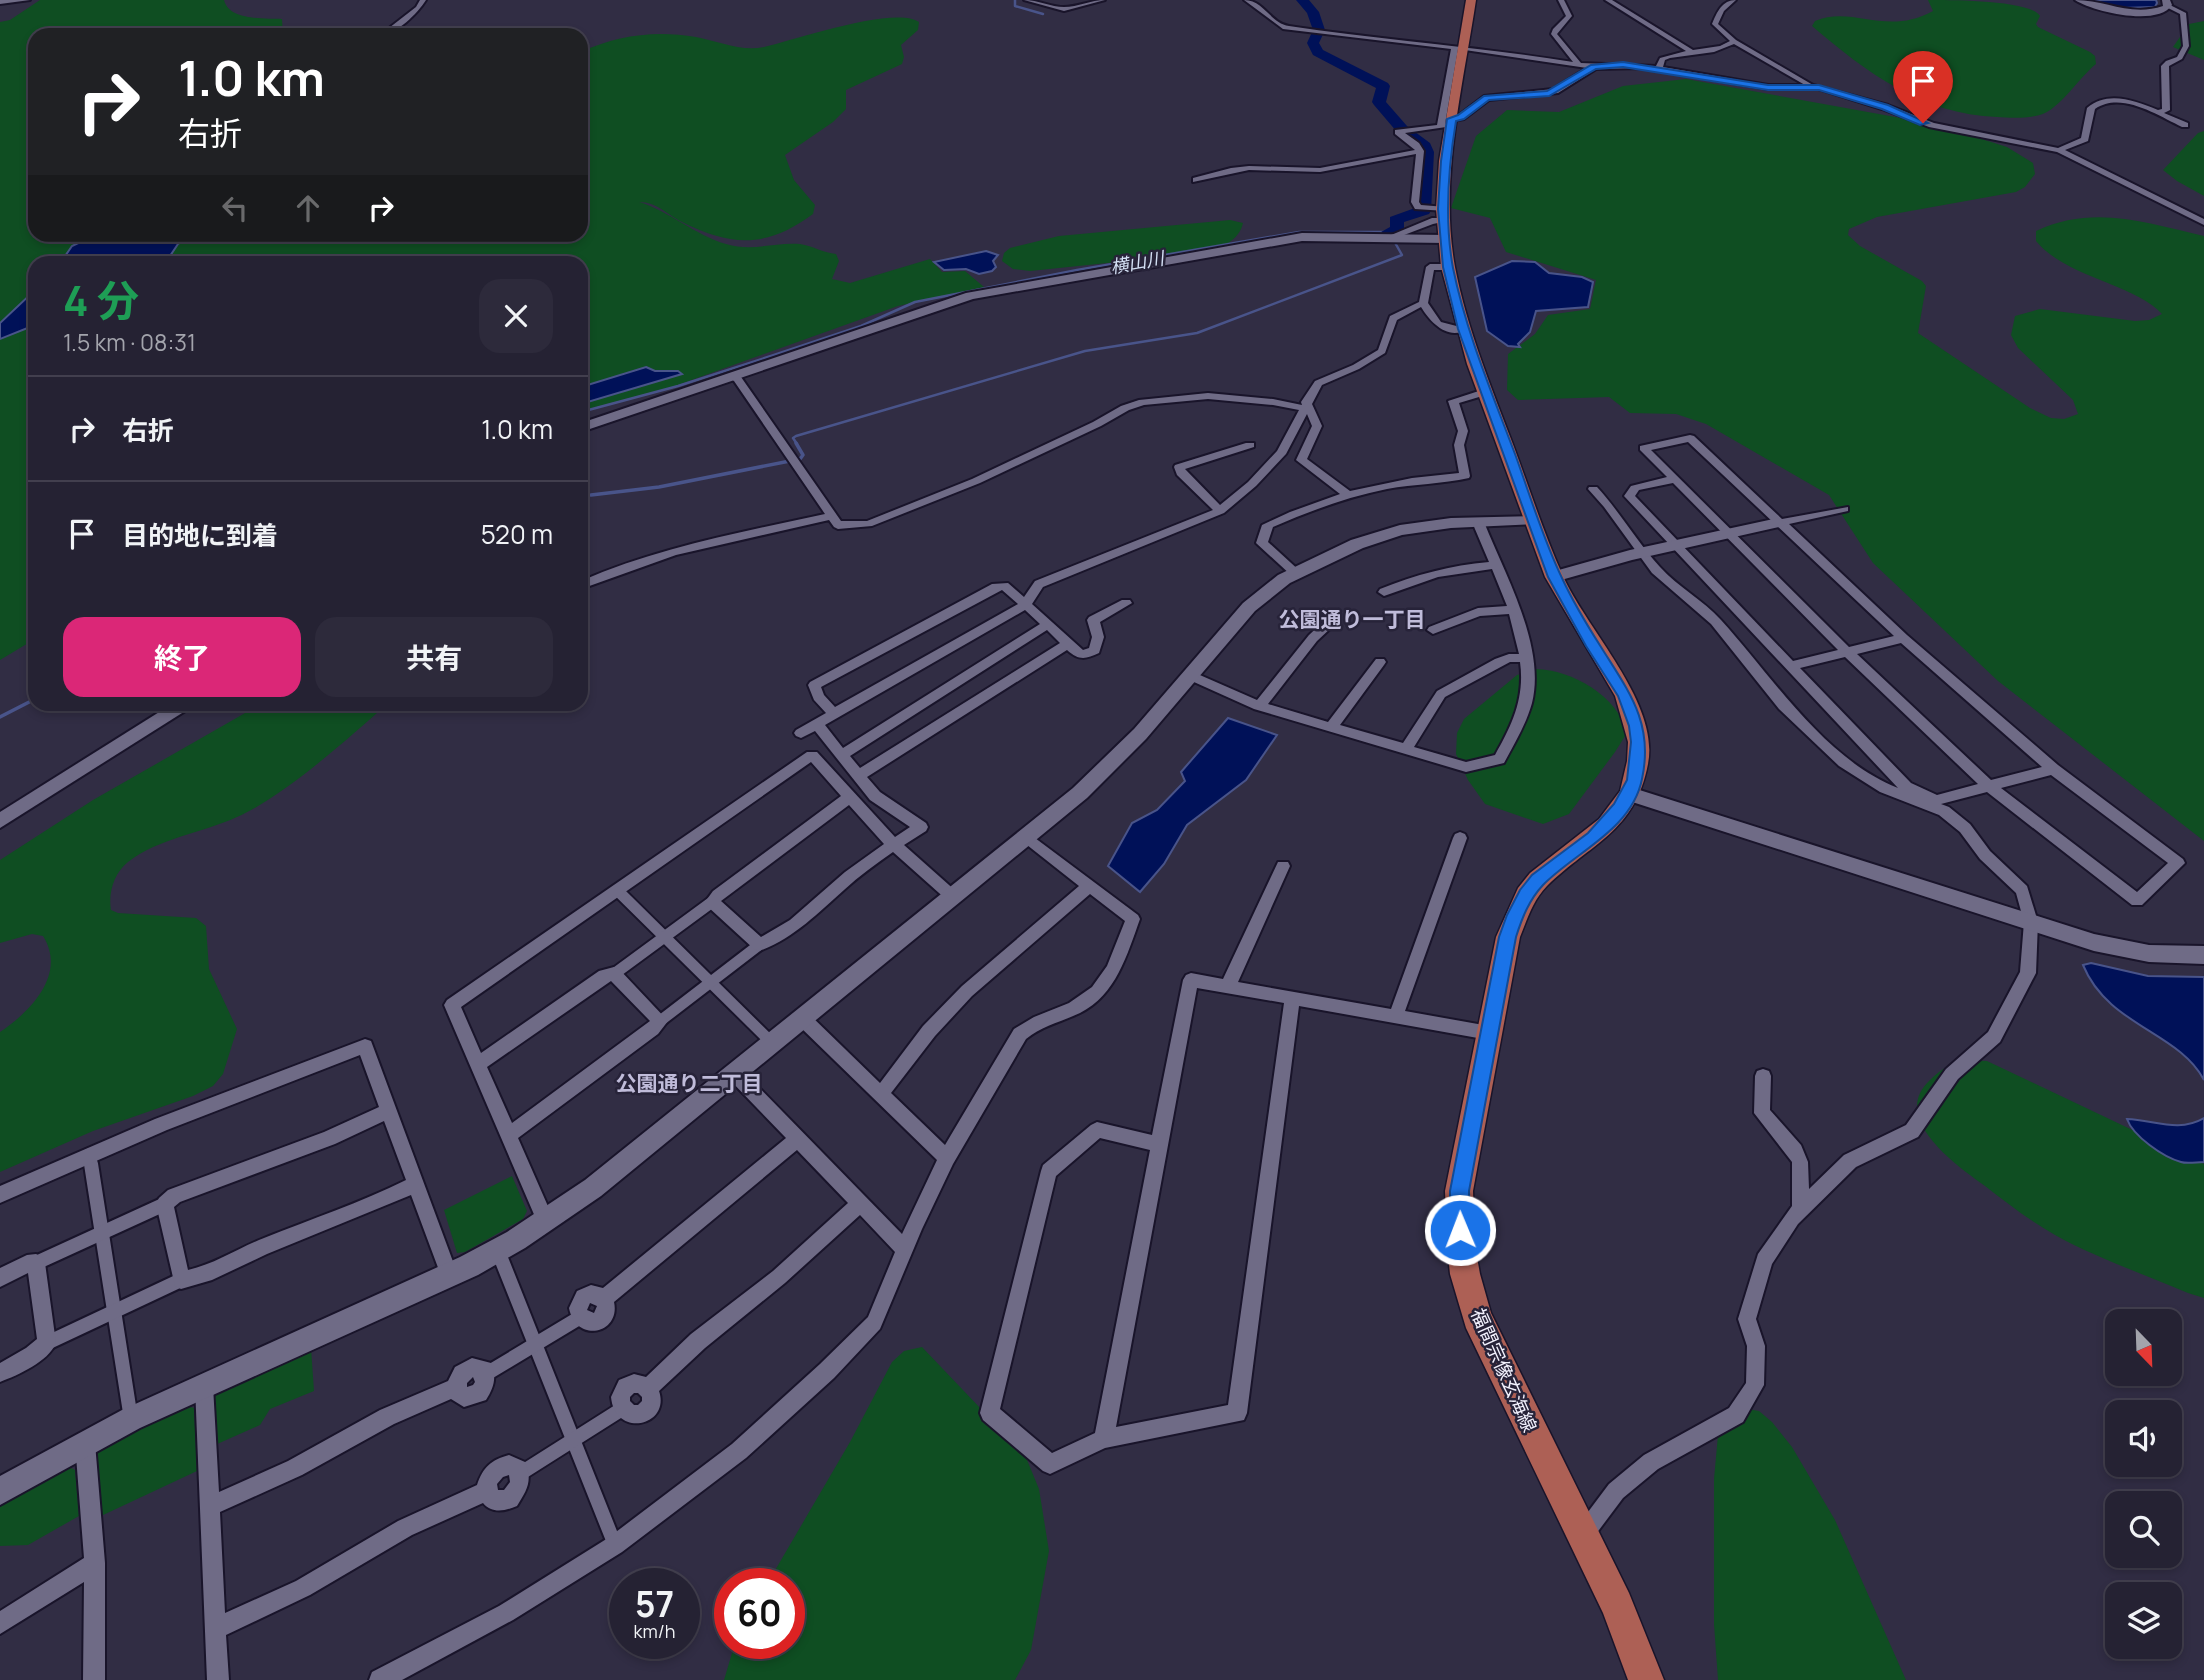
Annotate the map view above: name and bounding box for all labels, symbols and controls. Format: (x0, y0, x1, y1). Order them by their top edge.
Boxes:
text: 1.0 km (178, 44, 325, 111)
pin (1893, 51, 1953, 123)
icon: right (63, 56, 154, 147)
icon: arrive (1904, 62, 1942, 100)
text: 右折 (178, 111, 242, 155)
icon: left (216, 189, 254, 227)
icon: ahead (289, 189, 327, 227)
icon: right (362, 189, 400, 227)
water label: 横山川 (1108, 245, 1168, 279)
text: 4 分 (63, 271, 139, 329)
button: close (479, 279, 553, 353)
text: 1.5 km · 08:31 (63, 326, 196, 358)
icon: right (63, 410, 101, 448)
text: 1.0 km (481, 411, 553, 447)
text: 右折 (122, 412, 174, 448)
icon: arrive (63, 515, 101, 553)
text: 520 m (481, 516, 553, 552)
text: 目的地に到着 (122, 517, 278, 553)
district label: 公園通り一丁目 (1279, 605, 1426, 633)
button: 終了 (63, 617, 301, 697)
button: 共有 (315, 617, 553, 697)
district label: 公園通り二丁目 (616, 1069, 763, 1097)
position arrow (1423, 1193, 1497, 1267)
street label: 福間宗像玄海線 (1465, 1304, 1543, 1436)
north arrow (2105, 1309, 2182, 1386)
map controls (2105, 1309, 2182, 1659)
button: sound (2105, 1400, 2182, 1477)
button: search (2105, 1491, 2182, 1568)
speed limit sign: 60 (714, 1568, 805, 1659)
text: 57 (635, 1580, 674, 1628)
button: layers (2105, 1582, 2182, 1659)
text: km/h (634, 1619, 675, 1643)

